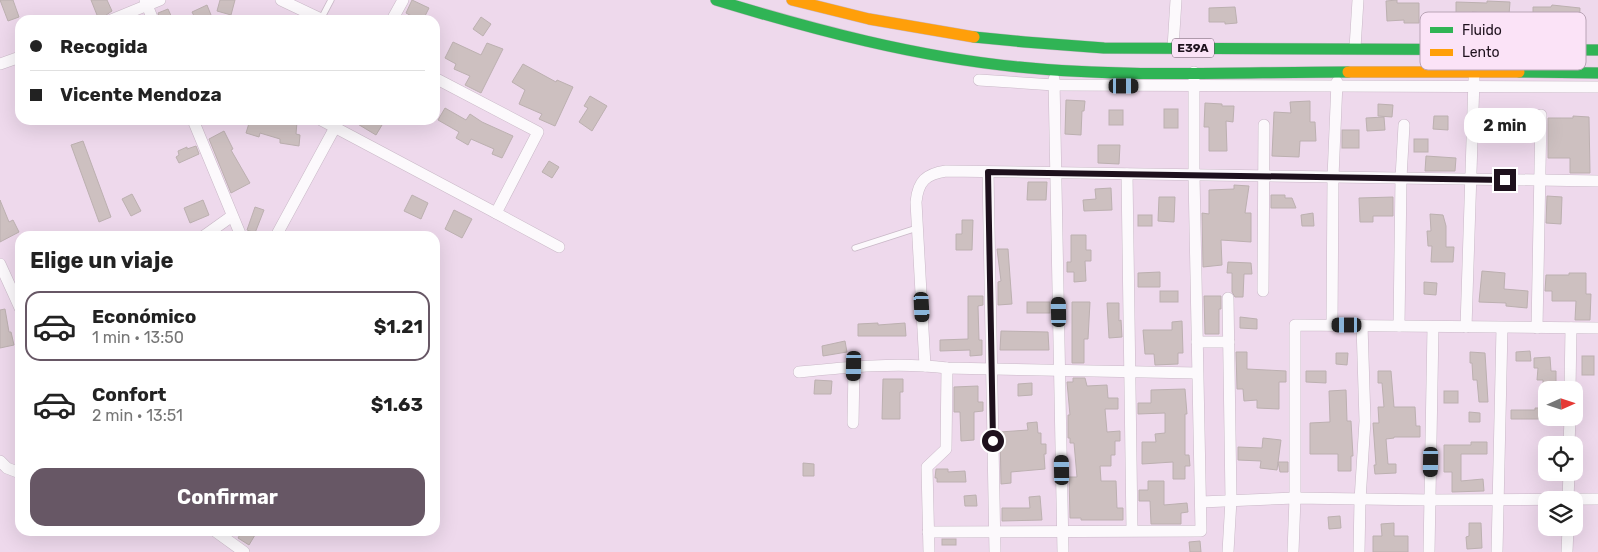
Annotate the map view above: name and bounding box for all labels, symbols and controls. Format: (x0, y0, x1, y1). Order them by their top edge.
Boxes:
legend (1420, 12, 1586, 70)
text: Fluido (1462, 22, 1502, 39)
text: Recogida (60, 35, 148, 58)
road number: E39A (1172, 38, 1214, 58)
text: Lento (1462, 44, 1499, 61)
car (1109, 79, 1139, 94)
text: Vicente Mendoza (60, 83, 222, 106)
callout: 2 min (1464, 108, 1546, 142)
text: 2 min (1483, 116, 1527, 135)
route end (1494, 169, 1516, 191)
text: Elige un viaje (30, 247, 174, 274)
car (913, 292, 930, 322)
car (1051, 297, 1066, 327)
icon: car (32, 304, 77, 349)
text: Económico (92, 305, 196, 328)
text: $1.21 (374, 315, 423, 338)
car (1332, 318, 1362, 333)
text: 1 min · 13:50 (92, 328, 184, 347)
car (846, 351, 861, 381)
north arrow (1538, 381, 1582, 426)
map controls (1538, 381, 1583, 536)
icon: car (32, 382, 77, 427)
text: Confort (92, 383, 166, 406)
text: $1.63 (371, 393, 423, 416)
text: 2 min · 13:51 (92, 406, 183, 425)
route start (982, 430, 1004, 452)
button: locate (1538, 436, 1583, 481)
car (1423, 447, 1438, 477)
car (1054, 455, 1069, 485)
button: Confirmar (30, 468, 425, 526)
button: layers (1538, 491, 1583, 536)

